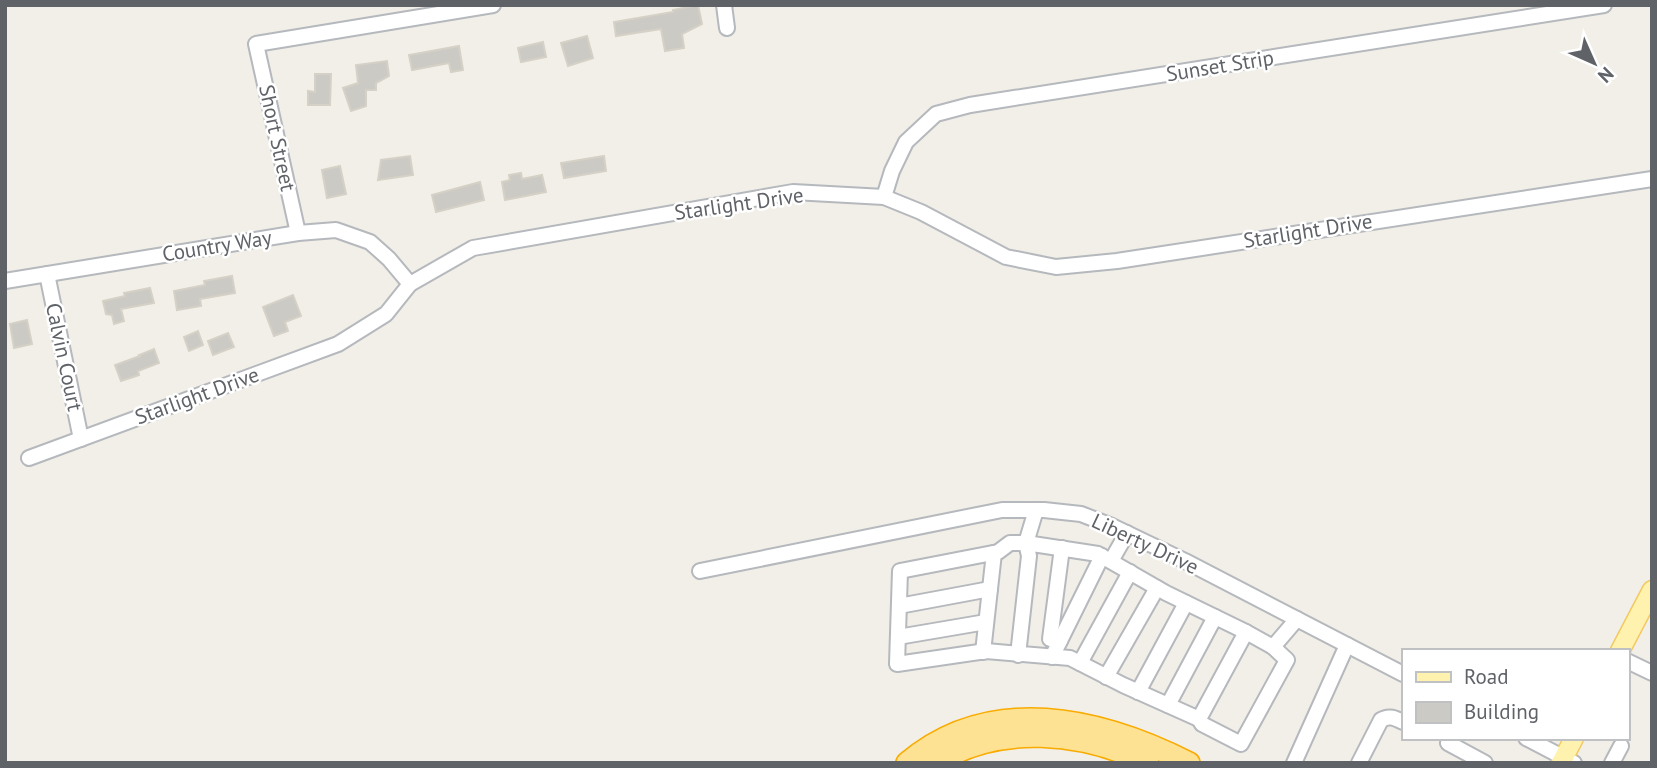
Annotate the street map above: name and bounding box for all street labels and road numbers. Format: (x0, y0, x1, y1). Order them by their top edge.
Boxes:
street label: Sunset Strip (1164, 44, 1276, 87)
street label: Short Street (253, 82, 302, 194)
street label: Starlight Drive (673, 181, 805, 226)
street label: Starlight Drive (1242, 207, 1374, 254)
street label: Country Way (160, 223, 274, 267)
street label: Calvin Court (40, 300, 89, 413)
street label: Starlight Drive (131, 361, 263, 430)
street label: Liberty Drive (1087, 507, 1203, 580)

